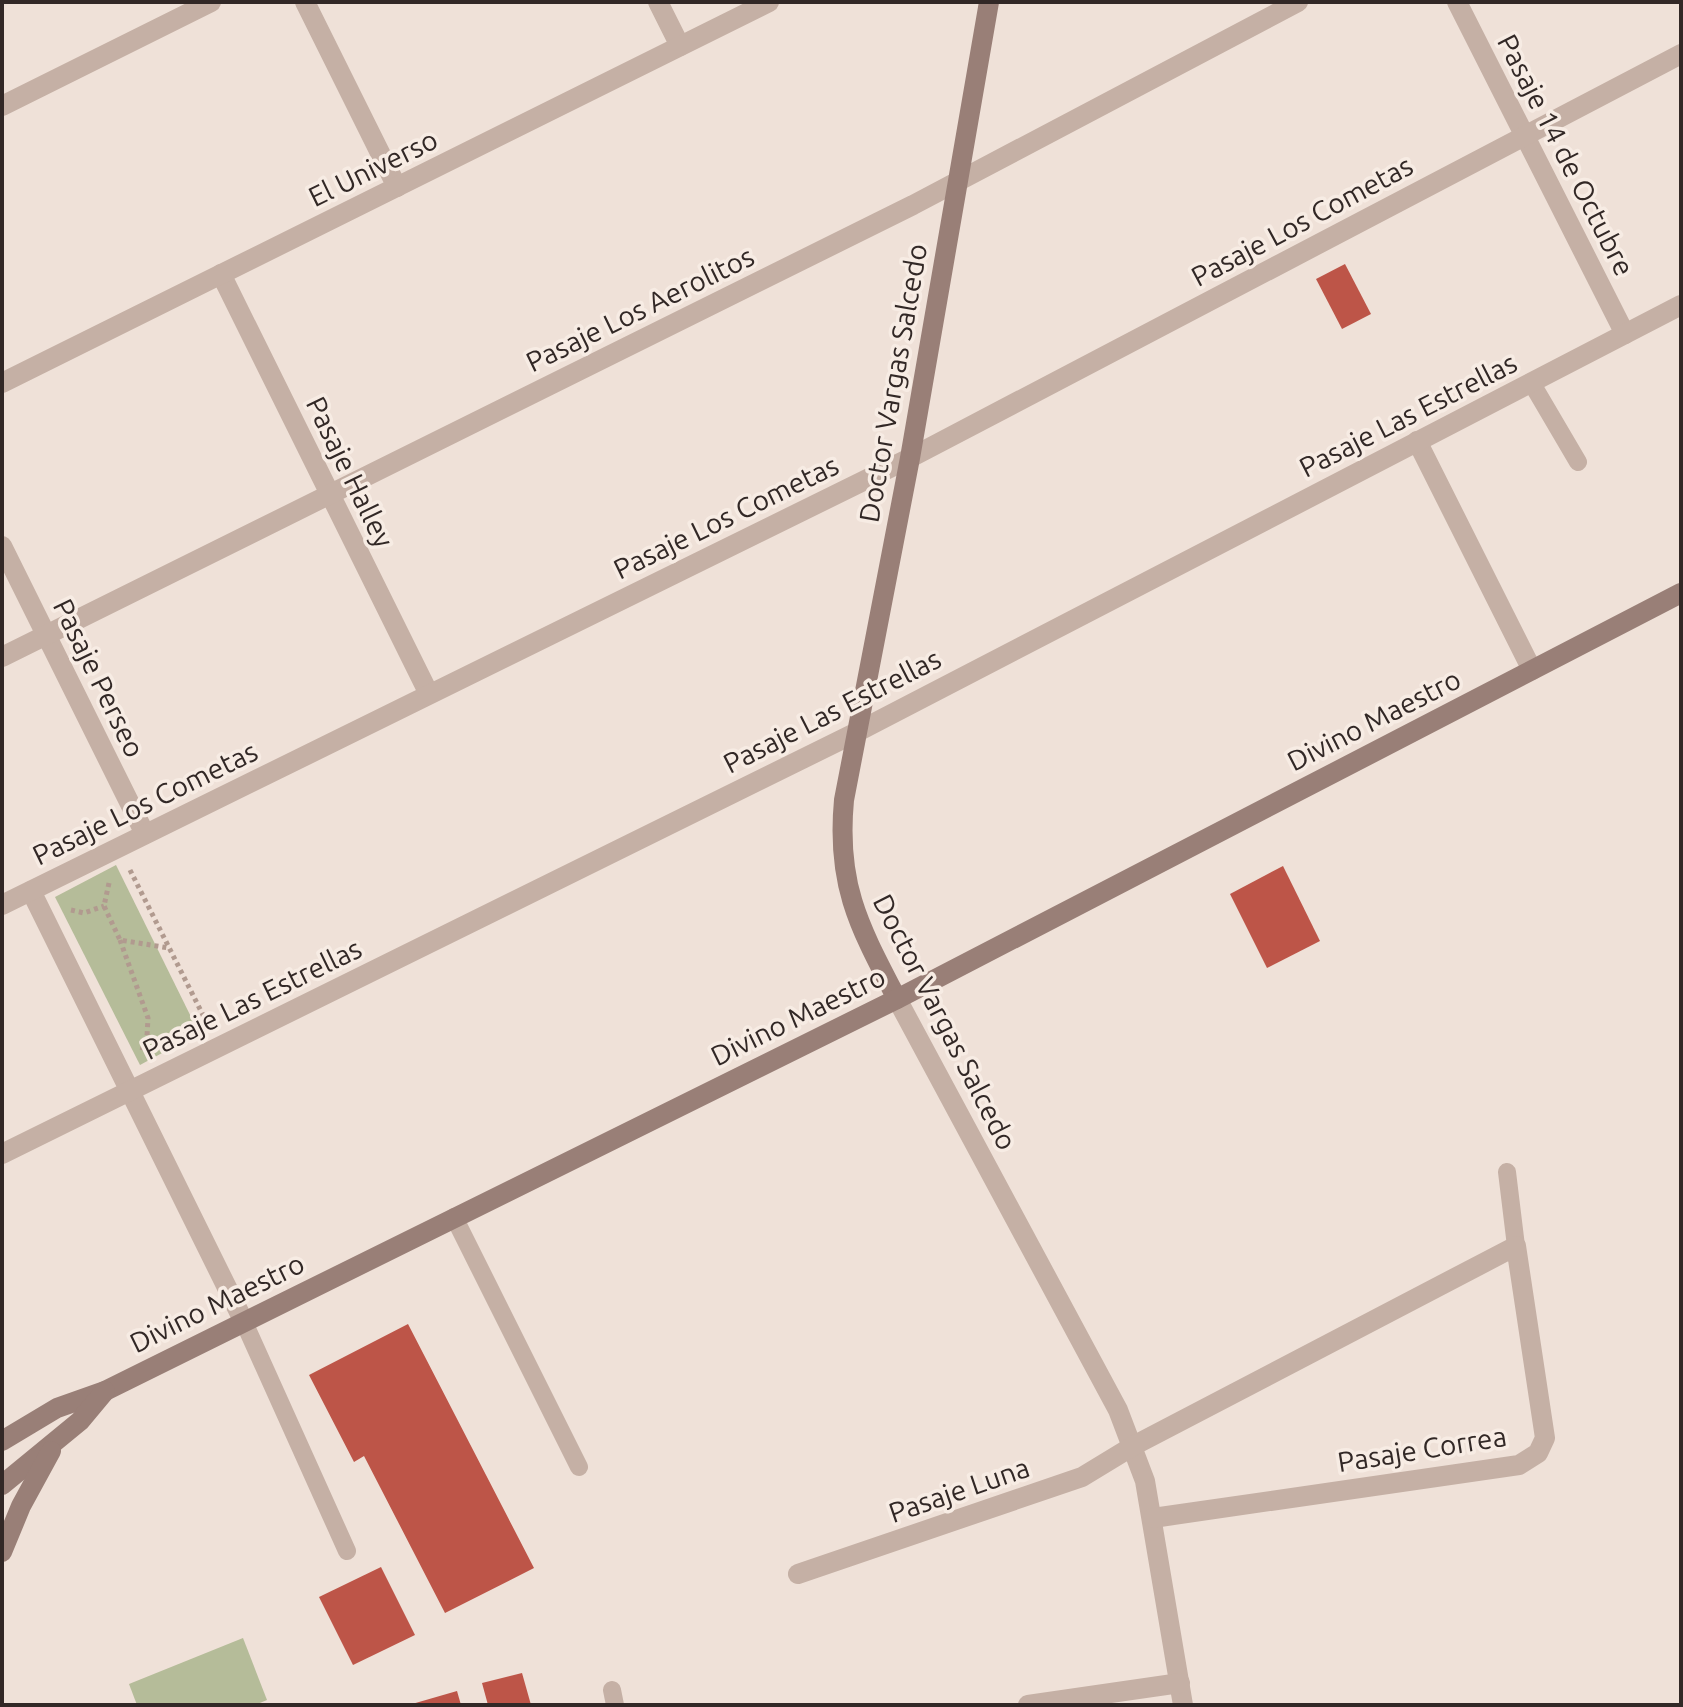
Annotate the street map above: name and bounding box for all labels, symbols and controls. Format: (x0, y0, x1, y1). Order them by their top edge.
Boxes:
street label: Pasaje 14 de Octubre (1492, 29, 1641, 281)
street label: El Universo (303, 123, 442, 212)
street label: Pasaje Los Cometas (1186, 149, 1418, 292)
street label: Pasaje Los Aerolitos (521, 240, 759, 377)
street label: Doctor Vargas Salcedo (853, 241, 932, 525)
street label: Pasaje Las Estrellas (1294, 346, 1522, 483)
street label: Pasaje Halley (301, 391, 400, 552)
street label: Pasaje Los Cometas (608, 449, 843, 584)
street label: Pasaje Perseo (48, 594, 151, 762)
street label: Pasaje Las Estrellas (718, 642, 946, 779)
street label: Divino Maestro (1282, 663, 1465, 777)
street label: Pasaje Los Cometas (27, 735, 262, 870)
street label: Doctor Vargas Salcedo (868, 889, 1023, 1155)
street label: Pasaje Las Estrellas (137, 932, 366, 1065)
street label: Divino Maestro (706, 960, 890, 1071)
street label: Divino Maestro (125, 1247, 309, 1358)
street label: Pasaje Correa (1335, 1420, 1509, 1477)
street label: Pasaje Luna (884, 1451, 1033, 1528)

